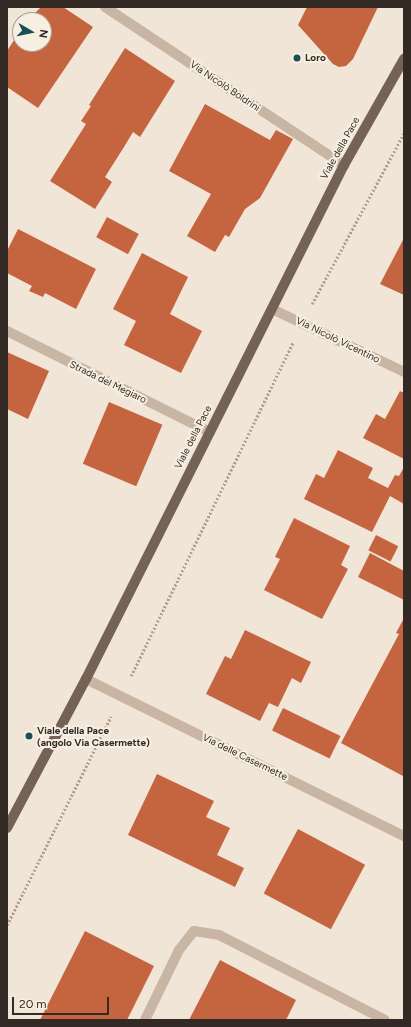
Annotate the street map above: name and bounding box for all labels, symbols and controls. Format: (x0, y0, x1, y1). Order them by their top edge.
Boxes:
north arrow (12, 12, 52, 52)
text: N (36, 29, 50, 39)
place label: Loro (305, 52, 326, 64)
marker: Loro (292, 53, 302, 63)
street label: Via Nicolò Boldrini (188, 58, 262, 114)
street label: Viale della Pace (318, 115, 362, 181)
street label: Via Nicolò Vicentino (294, 314, 382, 366)
street label: Strada del Megiaro (68, 358, 148, 406)
street label: Viale della Pace (172, 403, 214, 471)
place label: Viale della Pace (angolo Via Casermette) (37, 724, 150, 748)
marker: Viale della Pace (angolo Via Casermette) (24, 731, 34, 741)
street label: Via delle Casermette (200, 731, 290, 783)
scale bar (14, 989, 111, 1015)
text: 20 m (19, 997, 47, 1011)

